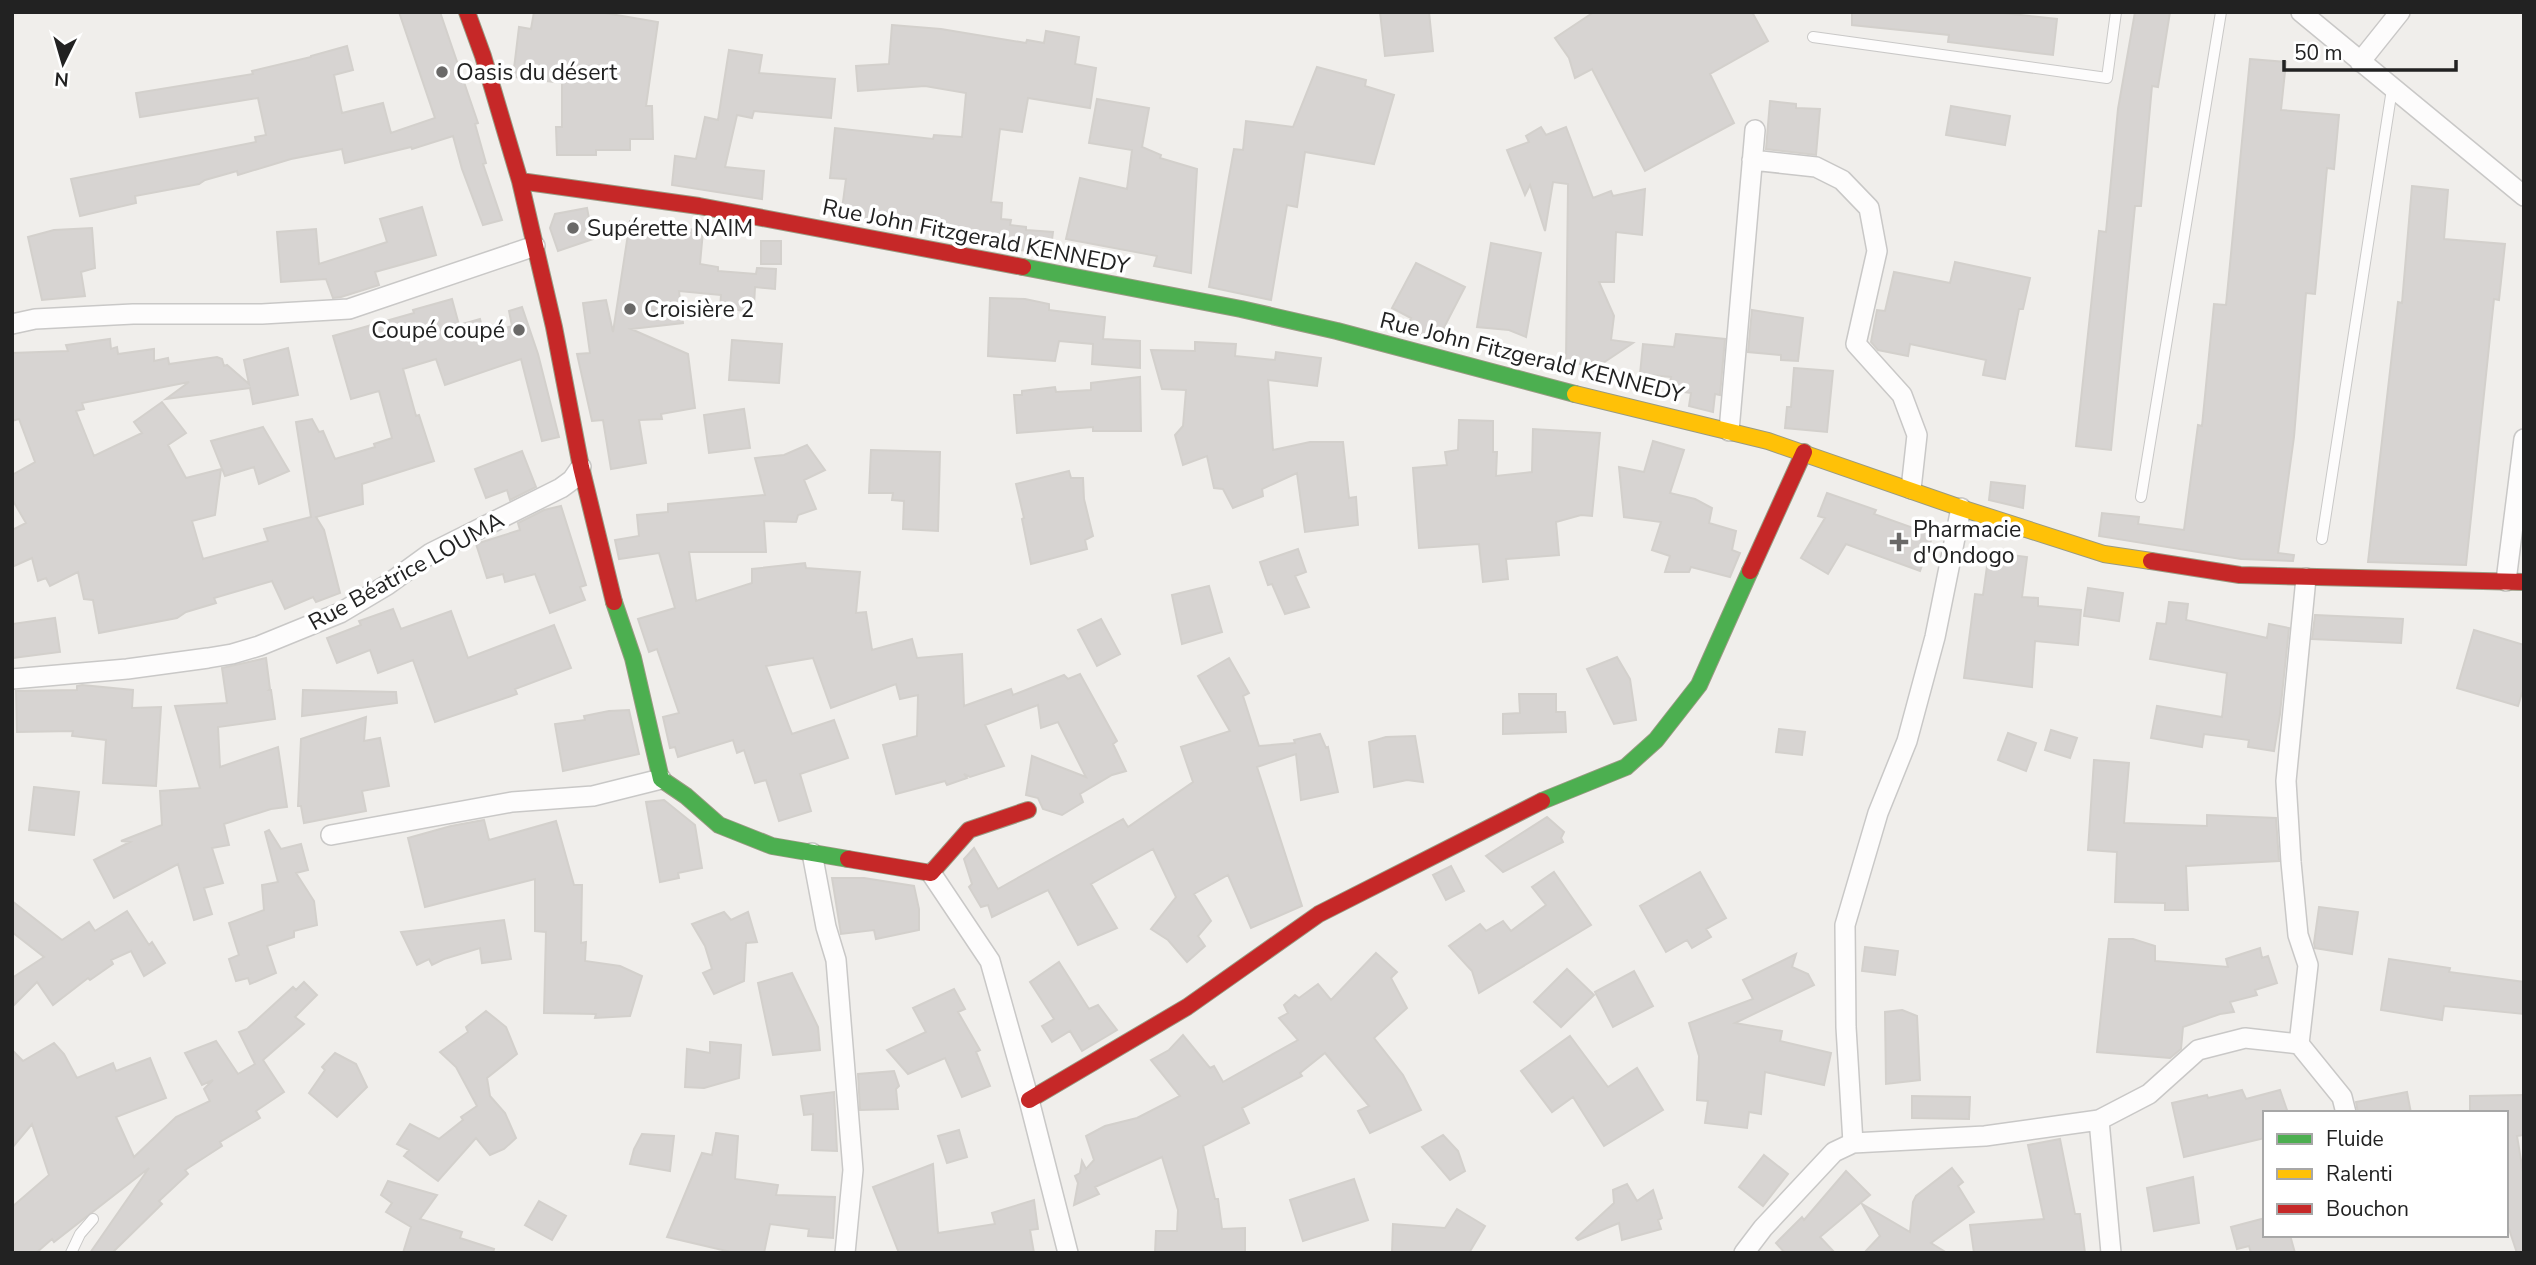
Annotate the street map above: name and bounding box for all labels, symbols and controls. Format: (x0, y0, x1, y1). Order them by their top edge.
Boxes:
north arrow (28, 28, 98, 98)
scale bar (2284, 28, 2456, 72)
text: 50 m (2294, 39, 2343, 67)
place label: Oasis du désert (456, 57, 618, 88)
marker: Oasis du désert (434, 64, 450, 80)
text: N (53, 65, 70, 93)
street label: Rue John Fitzgerald KENNEDY (820, 191, 1132, 282)
place label: Supérette NAIM (587, 213, 753, 244)
marker: Supérette NAIM (565, 220, 581, 236)
place label: Croisière 2 (644, 294, 754, 325)
marker: Croisière 2 (622, 301, 638, 317)
street label: Rue John Fitzgerald KENNEDY (1377, 305, 1687, 410)
place label: Coupé coupé (371, 315, 505, 346)
marker: Coupé coupé (511, 322, 527, 338)
street label: Rue Béatrice LOUMA (303, 505, 510, 638)
place label: Pharmacie d'Ondogo (1913, 514, 2021, 571)
marker: Pharmacie d'Ondogo (1891, 534, 1907, 550)
legend (2263, 1111, 2508, 1237)
text: Fluide (2326, 1125, 2384, 1153)
text: Ralenti (2326, 1160, 2393, 1188)
text: Bouchon (2326, 1195, 2409, 1223)

